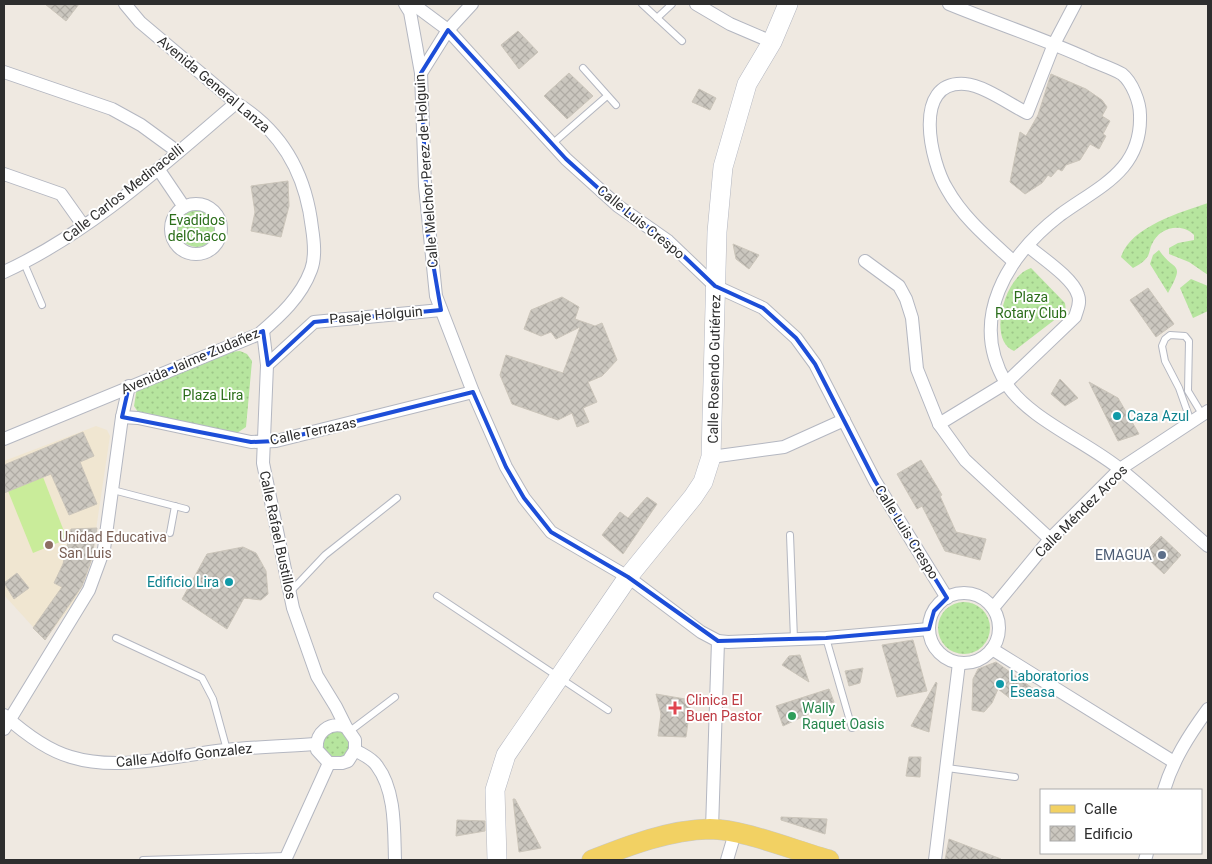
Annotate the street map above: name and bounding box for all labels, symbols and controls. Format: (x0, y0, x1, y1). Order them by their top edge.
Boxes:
street label: Avenida General Lanza (155, 32, 273, 136)
street label: Calle Melchor Perez de Holguin (411, 74, 441, 268)
street label: Calle Carlos Medinacelli (59, 141, 187, 245)
street label: Calle Luis Crespo (594, 182, 688, 262)
park label: Evadidos delChaco (168, 212, 226, 244)
park label: Plaza Rotary Club (995, 289, 1067, 321)
street label: Calle Rosendo Gutiérrez (705, 294, 723, 444)
street label: Pasaje Holguin (329, 303, 423, 327)
street label: Avenida Jaime Zudañez (119, 325, 262, 397)
park label: Plaza Lira (183, 387, 243, 403)
place label: Caza Azul (1127, 408, 1189, 424)
marker: Caza Azul (1111, 410, 1123, 422)
street label: Calle Terrazas (268, 414, 358, 448)
street label: Calle Méndez Arcos (1032, 462, 1130, 560)
street label: Calle Rafael Bustillos (257, 469, 299, 601)
street label: Calle Luis Crespo (872, 482, 942, 582)
place label: Unidad Educativa San Luis (59, 529, 167, 561)
marker: Unidad Educativa San Luis (43, 539, 55, 551)
place label: EMAGUA (1095, 547, 1152, 563)
marker: EMAGUA (1156, 549, 1168, 561)
place label: Edificio Lira (147, 574, 219, 590)
marker: Edificio Lira (223, 576, 235, 588)
place label: Laboratorios Eseasa (1010, 668, 1089, 700)
marker: Laboratorios Eseasa (994, 678, 1006, 690)
place label: Clinica El Buen Pastor (686, 692, 762, 724)
place label: Wally Raquet Oasis (802, 700, 885, 732)
marker: Clinica El Buen Pastor (668, 701, 682, 715)
marker: Wally Raquet Oasis (786, 710, 798, 722)
street label: Calle Adolfo Gonzalez (115, 740, 253, 770)
legend (1040, 789, 1202, 854)
text: Calle (1084, 800, 1117, 818)
text: Edificio (1084, 825, 1133, 843)

